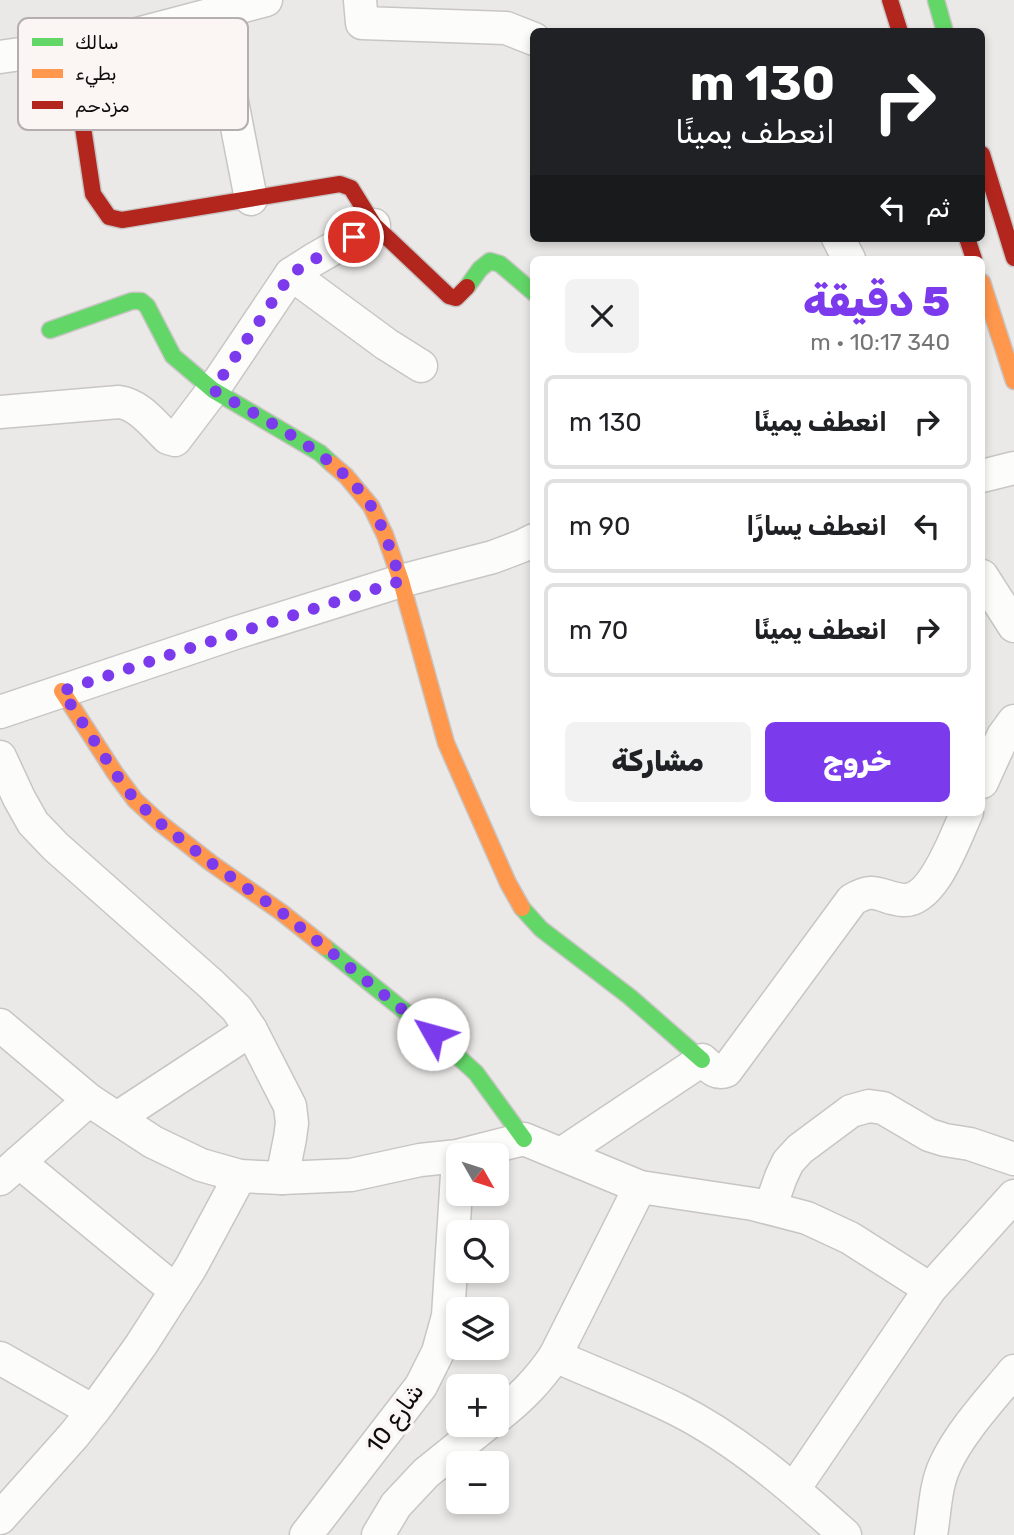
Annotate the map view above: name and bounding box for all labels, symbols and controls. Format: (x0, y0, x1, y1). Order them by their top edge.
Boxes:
legend (18, 18, 248, 130)
text: سالك (75, 31, 119, 54)
text: 130 m (690, 54, 835, 112)
icon: right (859, 56, 950, 147)
text: بطيء (75, 62, 117, 88)
text: مزدحم (75, 94, 130, 118)
text: انعطف يمينًا (675, 113, 835, 151)
icon: left (874, 189, 912, 227)
text: ثم (926, 193, 950, 224)
pin (324, 207, 384, 267)
icon: arrive (335, 218, 373, 256)
text: 5 دقيقة (803, 277, 950, 327)
button: close (565, 279, 639, 353)
text: 340 m · 10:17 (810, 328, 950, 356)
icon: right (908, 403, 946, 441)
text: 130 m (569, 407, 642, 438)
text: انعطف يمينًا (754, 407, 887, 438)
icon: left (908, 507, 946, 545)
text: 90 m (569, 511, 630, 542)
text: انعطف يسارًا (746, 511, 887, 542)
icon: right (908, 611, 946, 649)
text: 70 m (569, 615, 628, 646)
text: انعطف يمينًا (754, 615, 887, 646)
button: مشاركة (565, 722, 751, 802)
button: خروج (765, 722, 950, 802)
position arrow (396, 997, 470, 1071)
north arrow (446, 1143, 509, 1206)
map controls (446, 1143, 509, 1514)
button: search (446, 1220, 509, 1283)
button: layers (446, 1297, 509, 1360)
button: + (446, 1374, 509, 1437)
street label: شارع 10 (360, 1378, 431, 1459)
button: − (446, 1451, 509, 1514)

